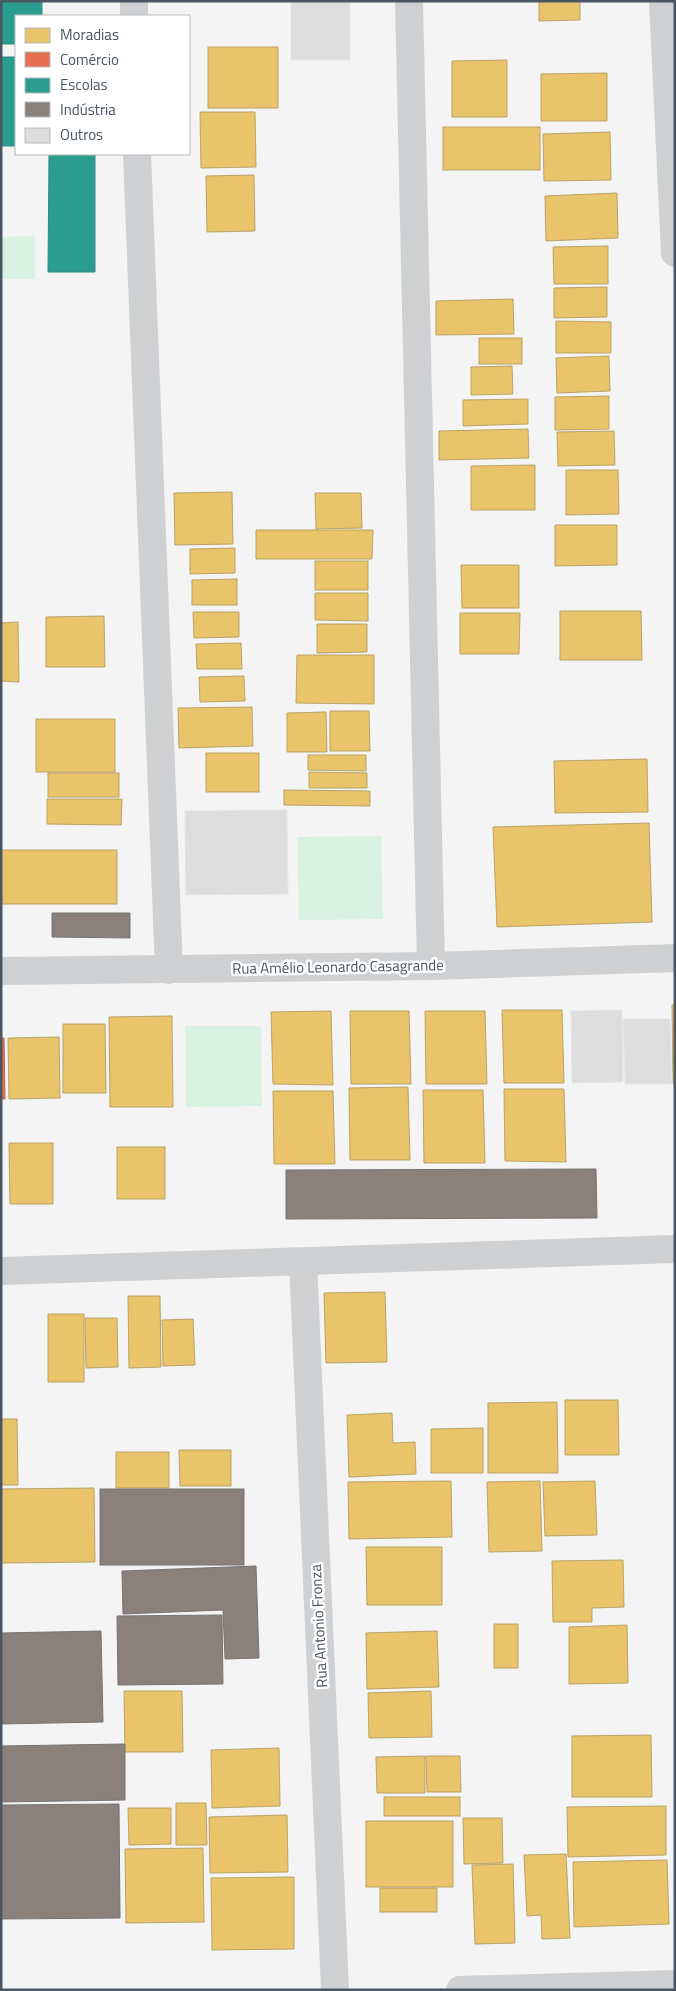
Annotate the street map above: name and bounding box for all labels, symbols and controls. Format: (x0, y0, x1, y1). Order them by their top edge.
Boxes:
legend (15, 15, 190, 155)
text: Moradias (60, 23, 119, 46)
text: Comércio (60, 48, 119, 71)
text: Escolas (60, 73, 108, 96)
text: Indústria (60, 98, 116, 121)
text: Outros (60, 123, 103, 146)
street label: Rua Amélio Leonardo Casagrande (232, 953, 444, 980)
street label: Rua Antonio Fronza (304, 1563, 333, 1688)

